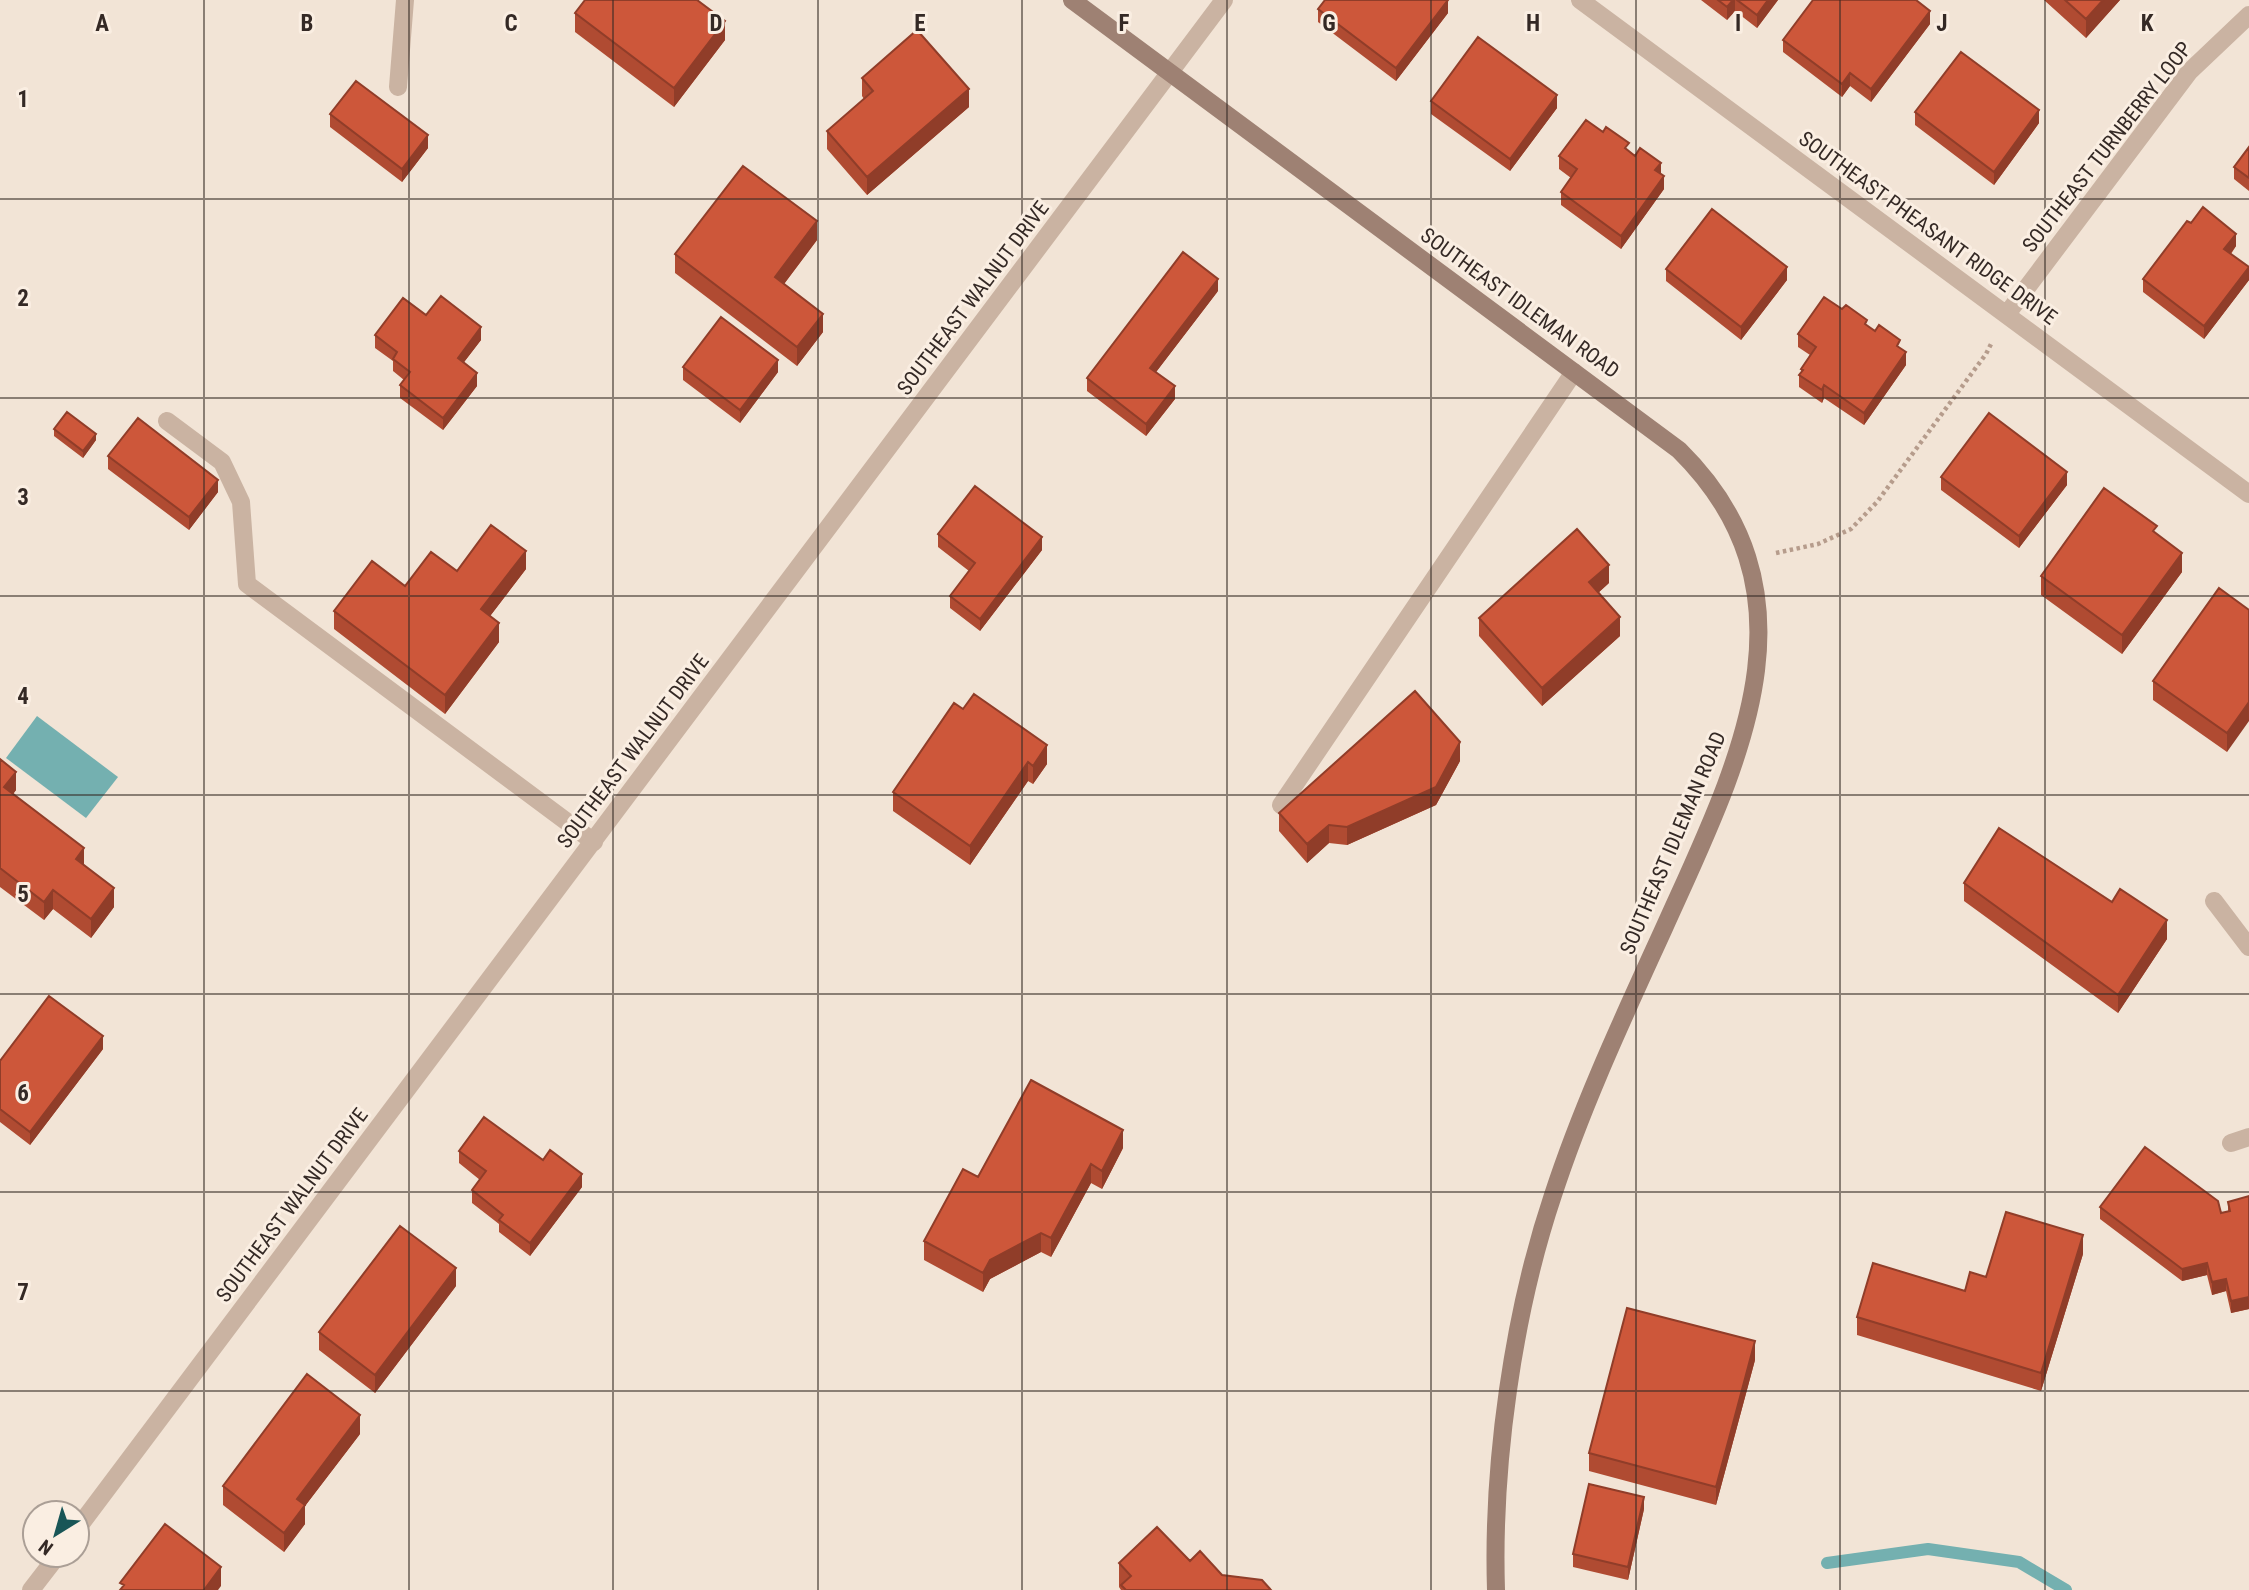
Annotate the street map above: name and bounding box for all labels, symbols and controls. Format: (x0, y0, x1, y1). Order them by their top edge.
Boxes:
text: A (95, 10, 109, 37)
text: B (301, 10, 313, 37)
text: C (504, 10, 518, 37)
text: D (710, 10, 723, 37)
text: E (914, 10, 926, 37)
text: F (1119, 10, 1130, 37)
text: G (1322, 10, 1336, 37)
text: H (1526, 10, 1540, 37)
text: I (1735, 10, 1741, 37)
text: J (1936, 10, 1948, 37)
text: K (2141, 10, 2154, 37)
street label: SOUTHEAST TURNBERRY LOOP (2017, 37, 2197, 257)
text: 1 (17, 86, 29, 113)
street label: SOUTHEAST PHEASANT RIDGE DRIVE (1794, 126, 2062, 330)
street label: SOUTHEAST WALNUT DRIVE (892, 196, 1054, 400)
street label: SOUTHEAST IDLEMAN ROAD (1416, 223, 1624, 383)
text: 2 (17, 285, 29, 312)
text: 3 (17, 484, 29, 511)
street label: SOUTHEAST WALNUT DRIVE (552, 649, 714, 853)
text: 4 (17, 683, 29, 710)
street label: SOUTHEAST IDLEMAN ROAD (1615, 728, 1731, 958)
text: 5 (17, 881, 29, 908)
text: 6 (17, 1080, 29, 1107)
street label: SOUTHEAST WALNUT DRIVE (211, 1103, 373, 1307)
text: 7 (17, 1279, 29, 1306)
north arrow (21, 1499, 91, 1569)
text: N (35, 1534, 58, 1560)

